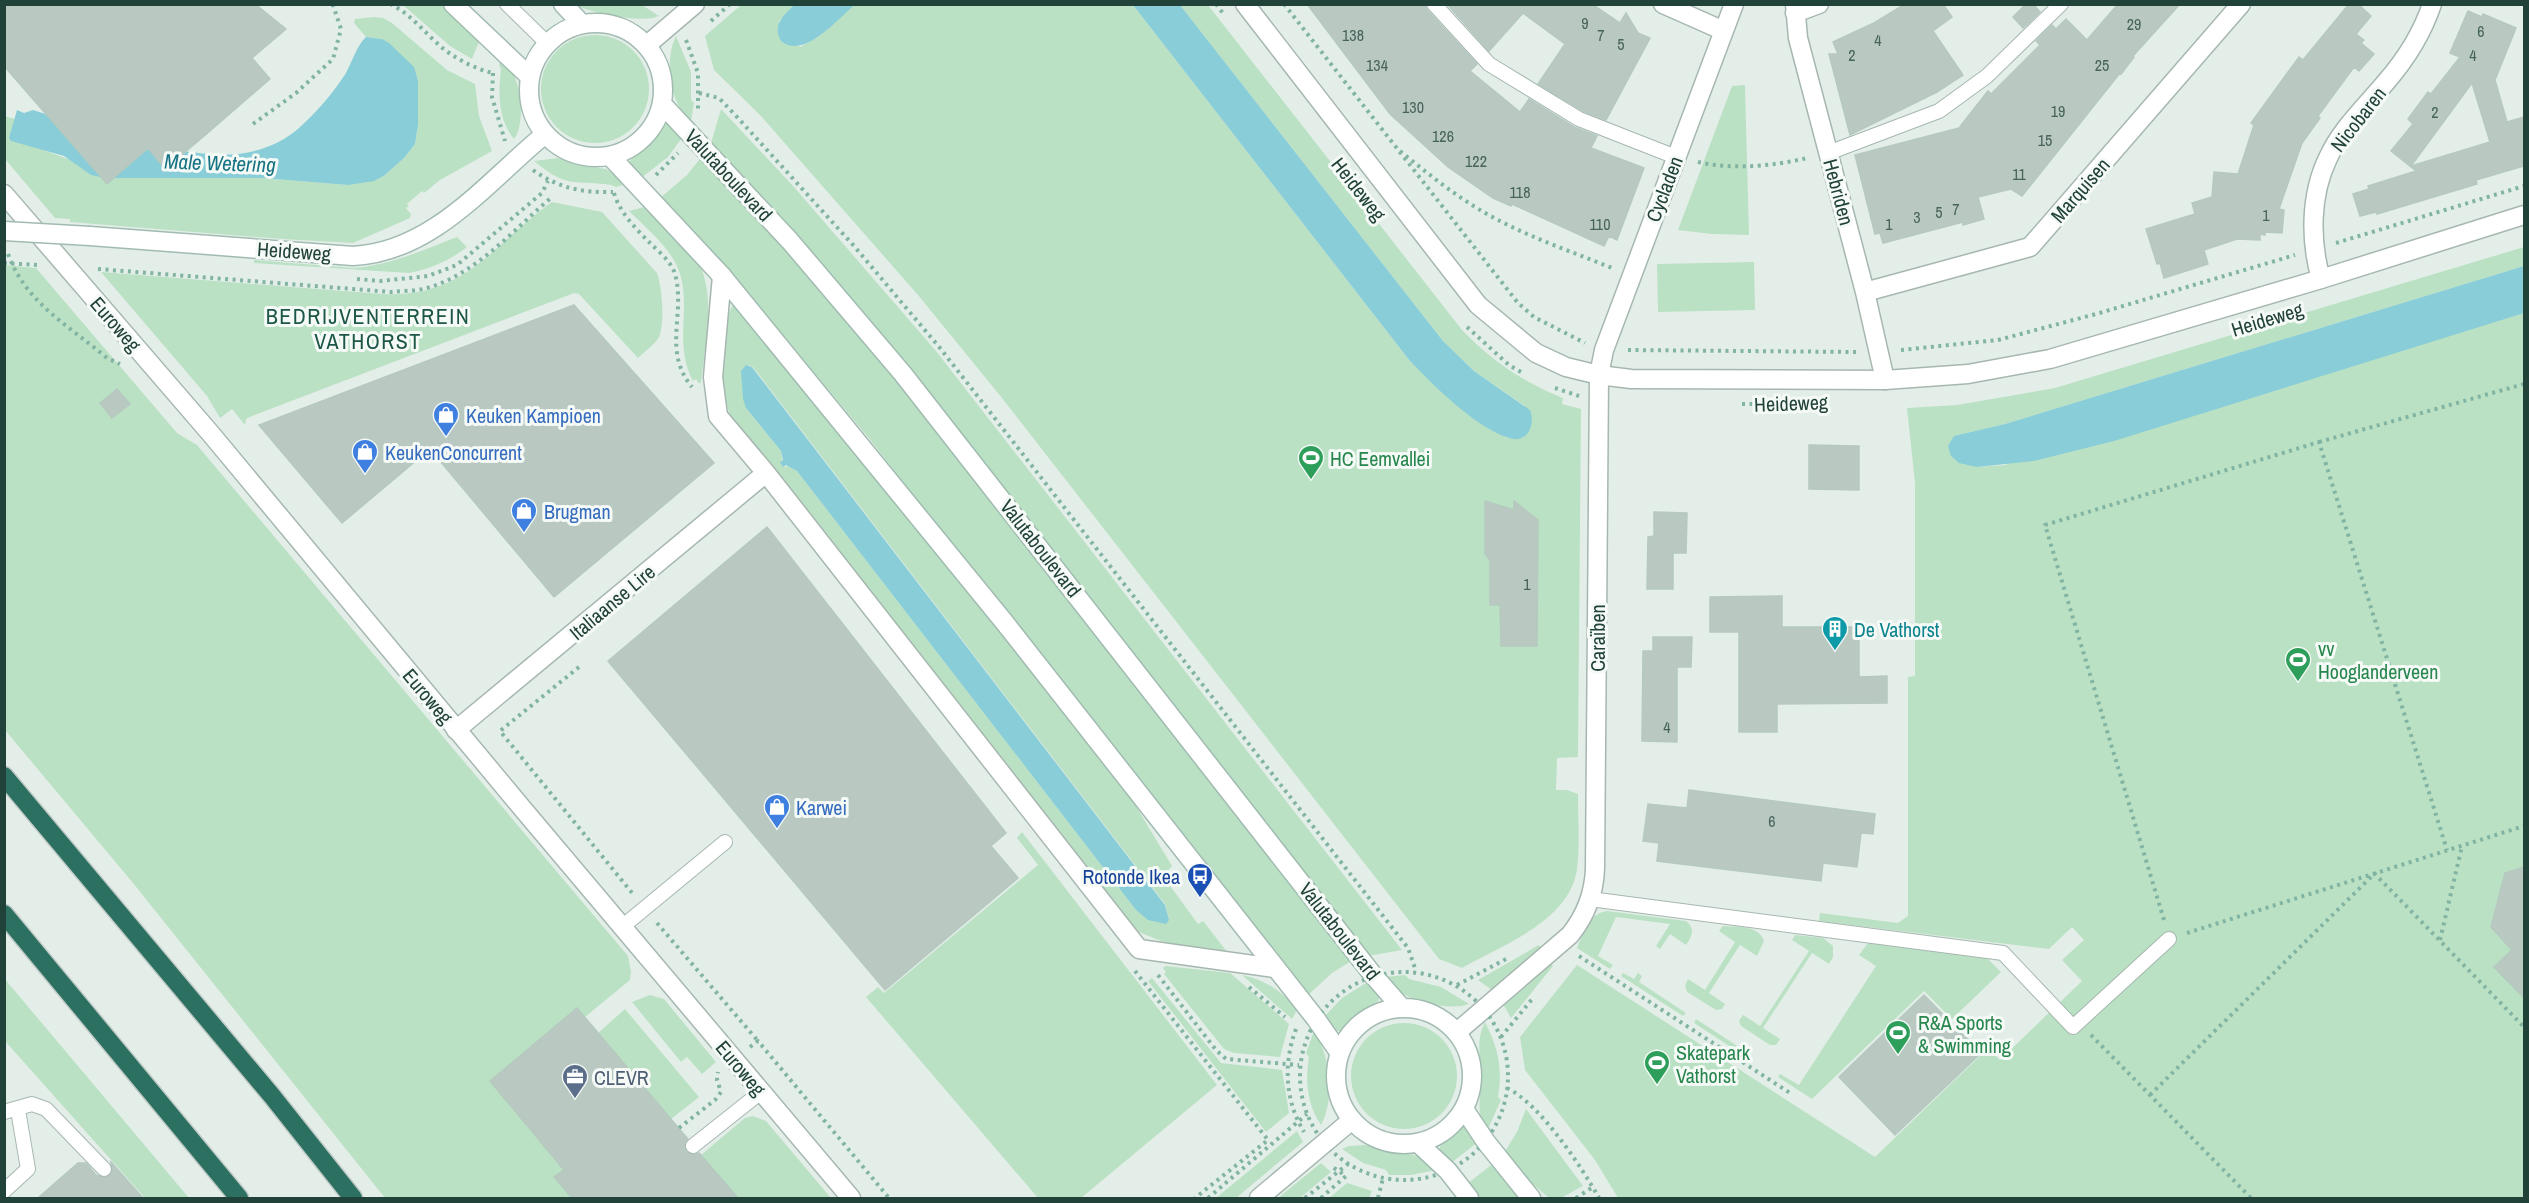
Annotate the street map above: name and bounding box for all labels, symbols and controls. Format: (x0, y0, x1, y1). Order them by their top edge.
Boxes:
house number: 9 (1581, 12, 1589, 34)
house number: 29 (2127, 13, 2141, 35)
house number: 6 (2477, 20, 2485, 42)
house number: 138 (1342, 24, 1364, 46)
house number: 7 (1597, 24, 1605, 46)
house number: 4 (1874, 29, 1882, 51)
house number: 5 (1617, 33, 1625, 55)
house number: 2 (1848, 44, 1856, 66)
house number: 4 (2469, 44, 2477, 66)
house number: 134 (1366, 54, 1388, 76)
house number: 25 (2095, 54, 2109, 76)
street label: Nicobaren (2324, 81, 2392, 157)
house number: 130 (1402, 96, 1424, 118)
house number: 19 (2051, 100, 2065, 122)
house number: 2 (2431, 101, 2439, 123)
street label: Valutaboulevard (679, 123, 779, 227)
house number: 126 (1432, 125, 1454, 147)
house number: 15 (2038, 129, 2052, 151)
water label: Male Wetering (164, 147, 277, 179)
house number: 122 (1465, 150, 1487, 172)
street label: Heideweg (1326, 152, 1392, 226)
street label: Cycladen (1639, 152, 1689, 226)
street label: Marquisen (2044, 152, 2116, 228)
street label: Hebriden (1817, 156, 1861, 228)
house number: 11 (2012, 163, 2027, 185)
house number: 118 (1510, 181, 1530, 203)
house number: 7 (1952, 198, 1960, 220)
house number: 5 (1935, 201, 1943, 223)
house number: 1 (2262, 204, 2270, 226)
house number: 3 (1913, 206, 1921, 228)
house number: 110 (1590, 213, 1610, 235)
house number: 1 (1885, 213, 1893, 235)
street label: Heideweg (256, 235, 332, 267)
street label: Euroweg (85, 291, 147, 357)
street label: Heideweg (2228, 295, 2306, 343)
district label: BEDRIJVENTERREIN VATHORST (266, 301, 470, 356)
street label: Heideweg (1754, 388, 1828, 418)
shop icon: Keuken Kampioen (431, 400, 461, 438)
place label: Keuken Kampioen (466, 402, 601, 429)
shop icon: KeukenConcurrent (350, 437, 380, 475)
place label: KeukenConcurrent (385, 439, 522, 466)
sports icon: HC Eemvallei (1296, 443, 1326, 481)
place label: HC Eemvallei (1330, 445, 1430, 472)
street label: Valutaboulevard (994, 493, 1088, 603)
shop icon: Brugman (509, 496, 539, 534)
place label: Brugman (544, 498, 611, 525)
street label: Italiaanse Lire (564, 558, 660, 646)
house number: 1 (1523, 573, 1531, 595)
street label: Caraïben (1584, 604, 1611, 672)
building icon: De Vathorst (1820, 614, 1850, 652)
place label: De Vathorst (1854, 616, 1940, 643)
place label: vv Hooglanderveen (2318, 635, 2438, 685)
sports icon: vv Hooglanderveen (2283, 645, 2313, 683)
street label: Euroweg (397, 663, 459, 729)
house number: 4 (1663, 716, 1671, 738)
shop icon: Karwei (762, 792, 792, 830)
place label: Karwei (796, 794, 847, 821)
house number: 6 (1768, 810, 1776, 832)
bus stop icon: Rotonde Ikea (1185, 861, 1215, 899)
place label: Rotonde Ikea (1082, 863, 1180, 890)
street label: Valutaboulevard (1293, 876, 1387, 986)
place label: R&A Sports & Swimming (1918, 1009, 2011, 1059)
sports icon: R&A Sports & Swimming (1883, 1018, 1913, 1056)
street label: Euroweg (710, 1035, 772, 1101)
place label: Skatepark Vathorst (1676, 1039, 1751, 1089)
sports icon: Skatepark Vathorst (1642, 1048, 1672, 1086)
office icon: CLEVR (560, 1062, 590, 1100)
place label: CLEVR (594, 1064, 649, 1091)

